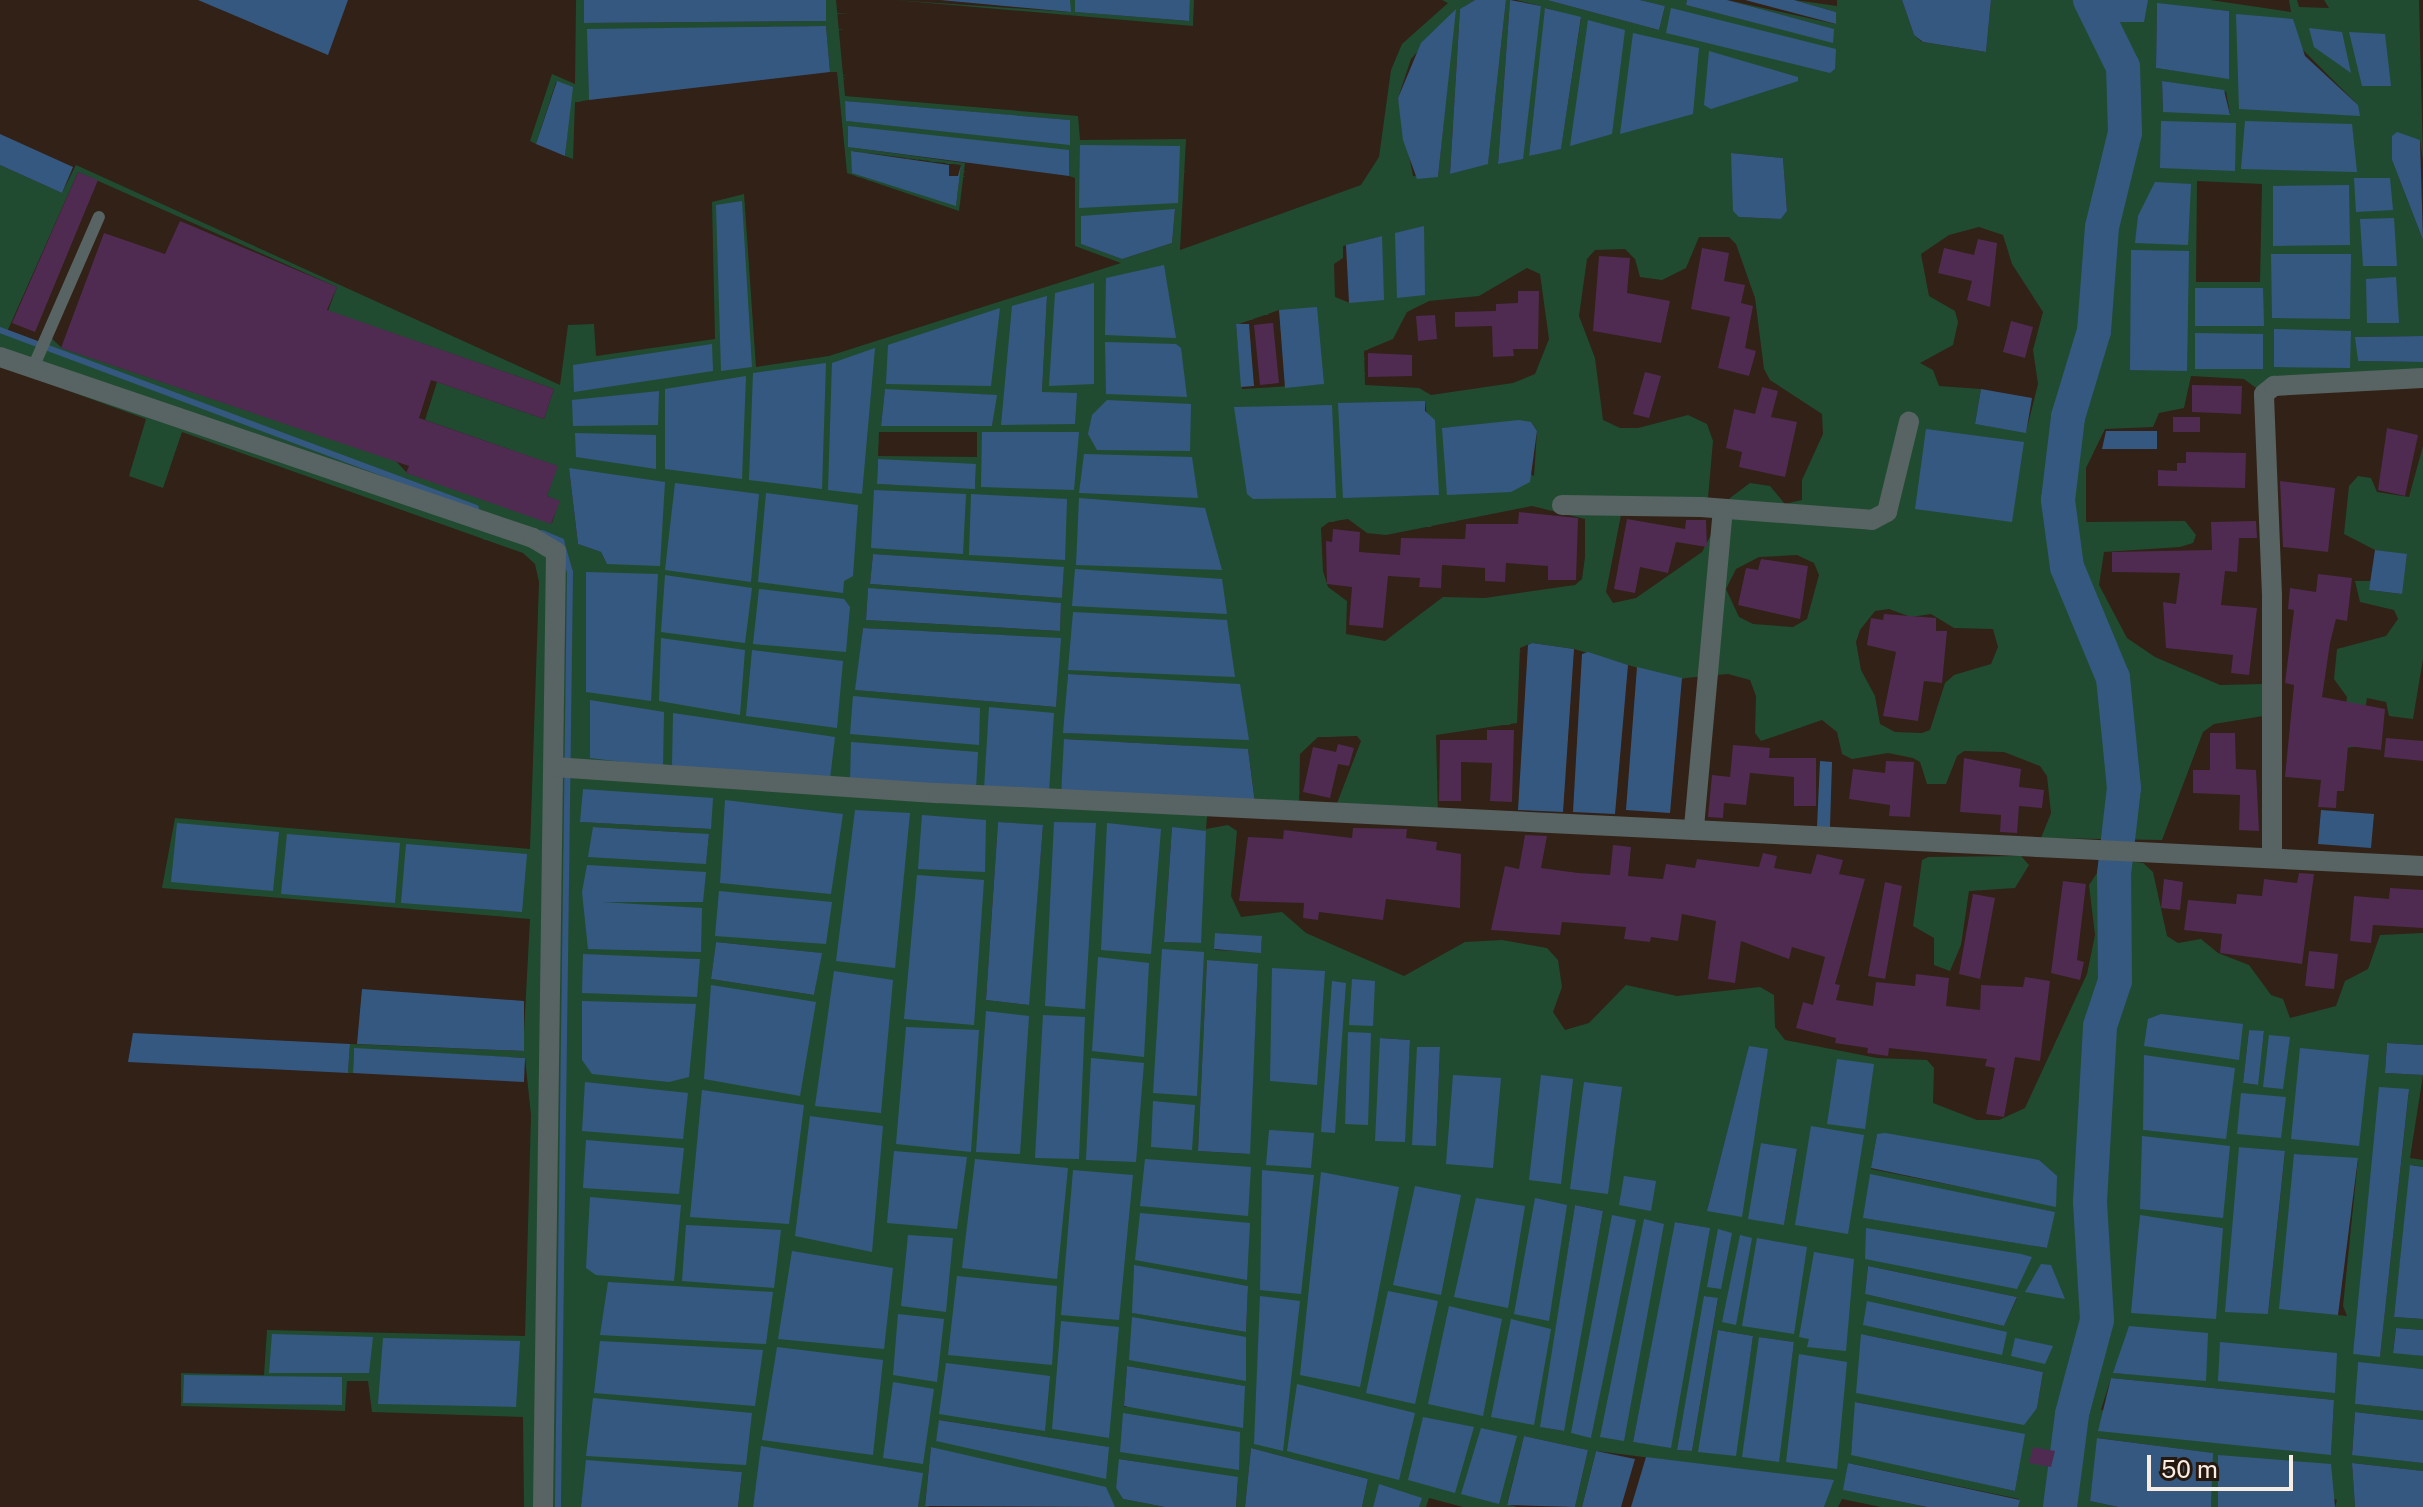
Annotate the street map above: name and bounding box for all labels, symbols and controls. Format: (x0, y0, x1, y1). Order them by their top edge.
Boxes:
scale bar (2151, 1439, 2297, 1489)
text: 50 m (2161, 1455, 2218, 1483)

